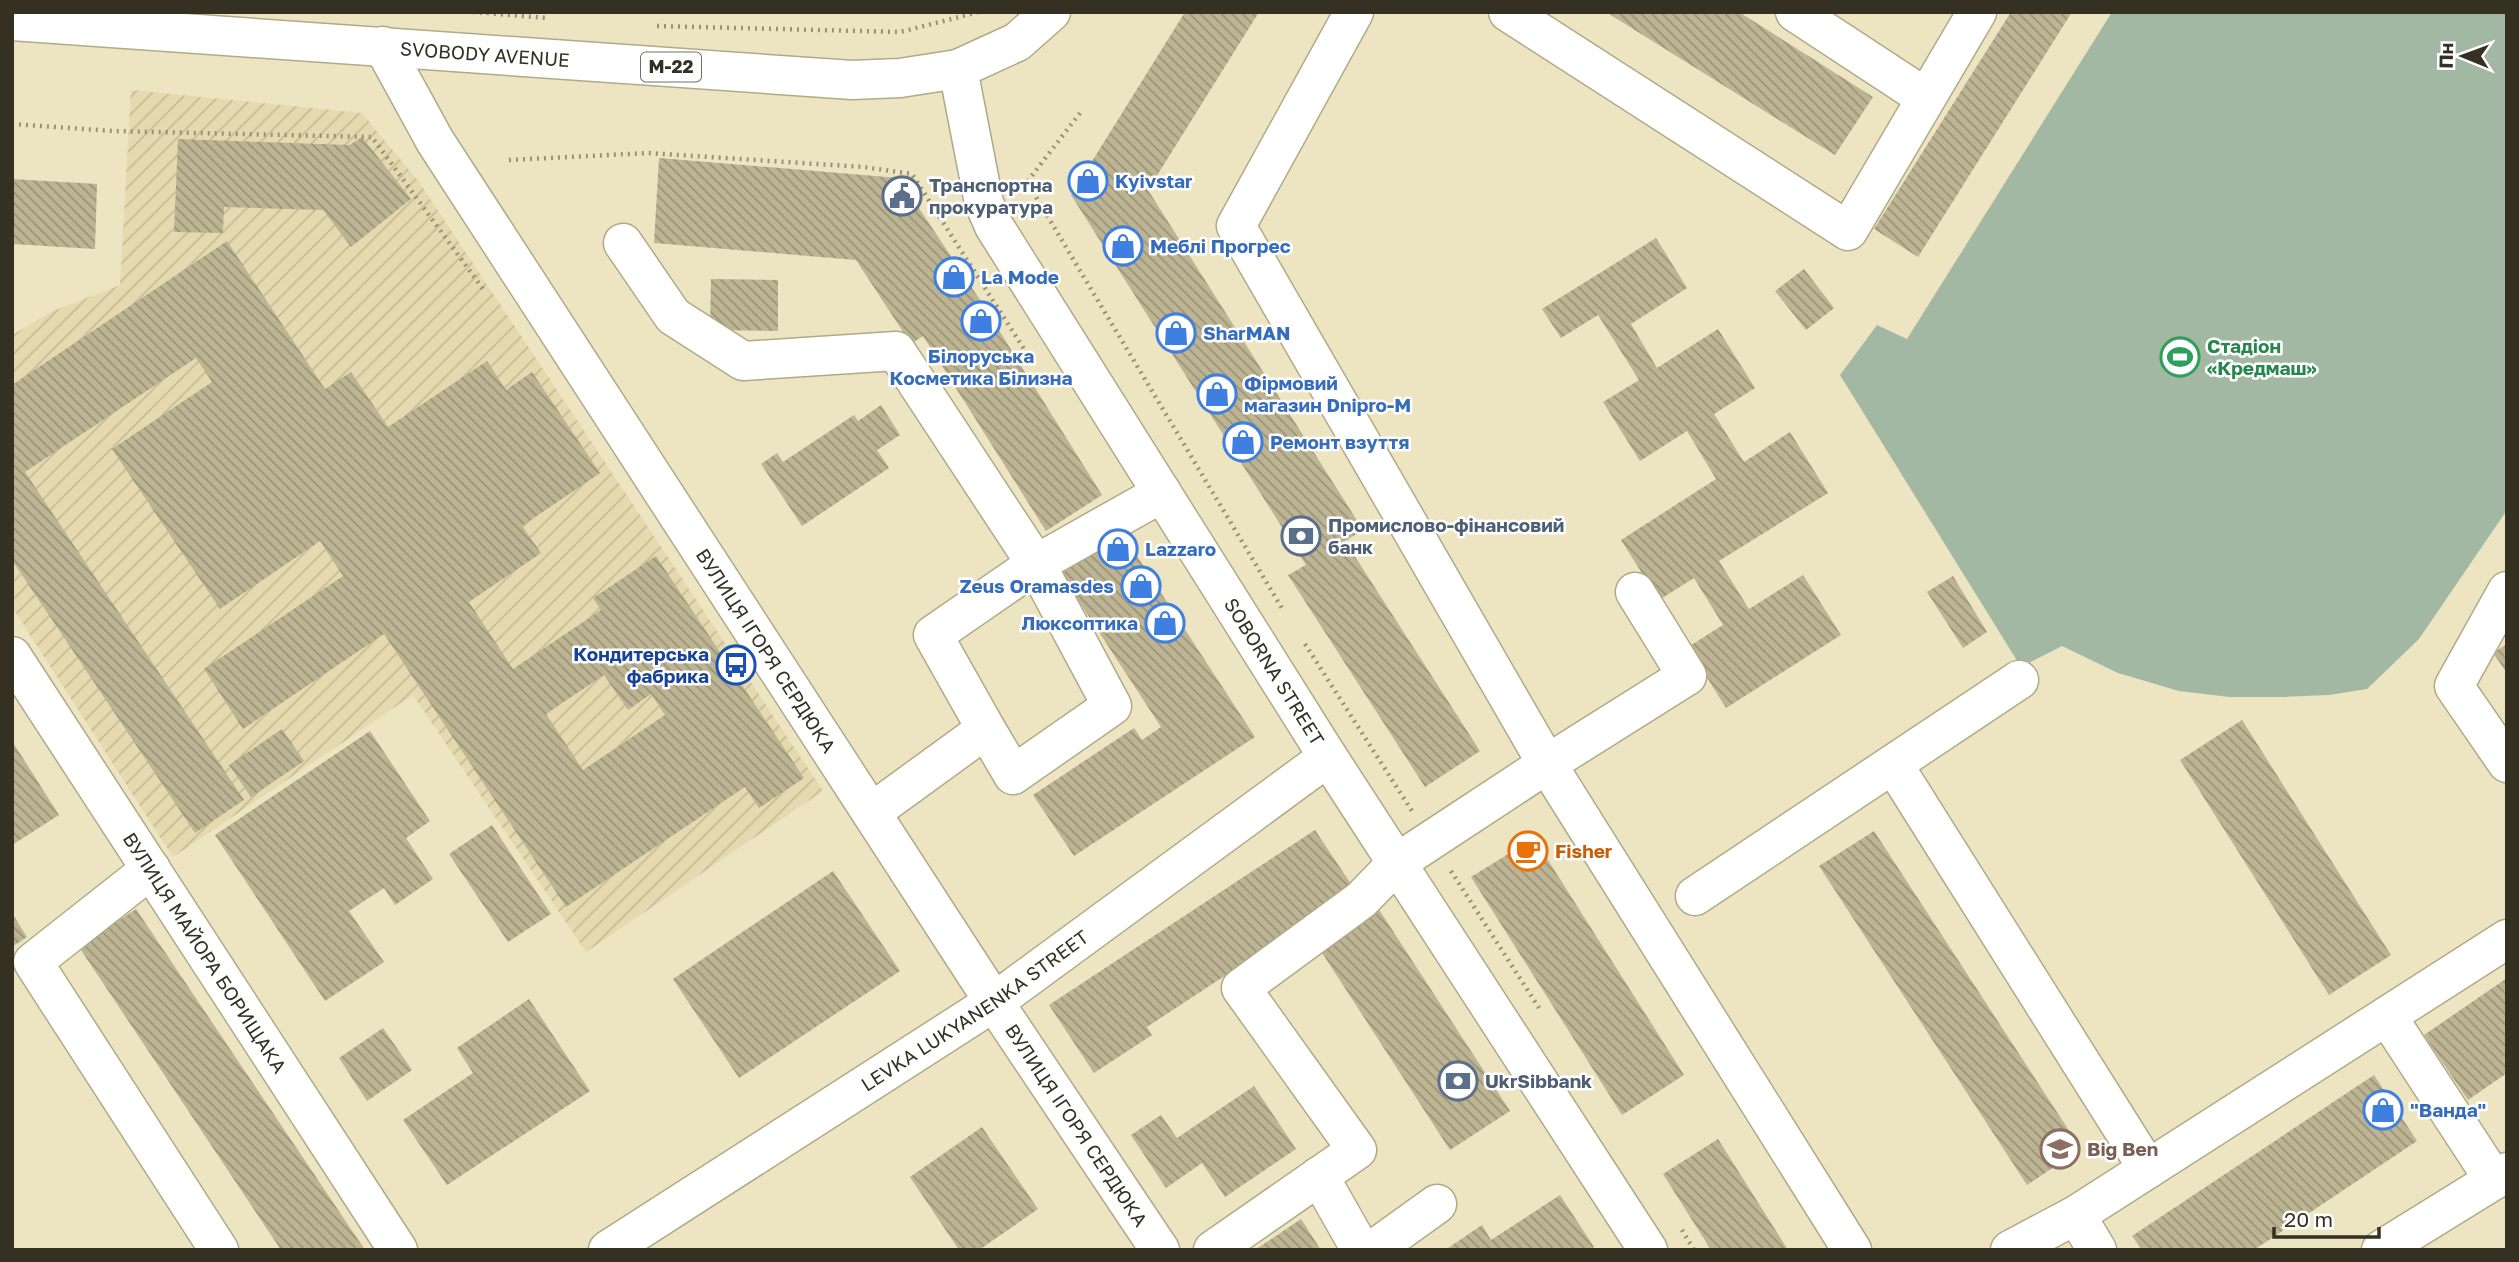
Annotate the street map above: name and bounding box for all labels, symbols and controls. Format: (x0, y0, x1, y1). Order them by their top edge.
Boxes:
north arrow (2428, 21, 2498, 91)
street label: SVOBODY AVENUE (399, 36, 570, 71)
text: Пн (2434, 43, 2457, 69)
road number: М-22 (641, 52, 701, 82)
shop icon: Kyivstar (1067, 160, 1109, 202)
place label: Kyivstar (1115, 169, 1193, 192)
place label: Транспортна прокуратура (929, 173, 1053, 218)
public building icon: Транспортна прокуратура (881, 175, 923, 217)
shop icon: Меблі Прогрес (1102, 225, 1144, 267)
place label: Меблі Прогрес (1150, 234, 1291, 257)
shop icon: La Mode (933, 256, 975, 298)
place label: La Mode (981, 265, 1059, 288)
shop icon: Білоруська Косметика Білизна (960, 300, 1002, 342)
shop icon: SharMAN (1155, 312, 1197, 354)
place label: SharMAN (1203, 321, 1291, 344)
place label: Стадіон «Кредмаш» (2207, 334, 2317, 379)
sports icon: Стадіон «Кредмаш» (2159, 336, 2201, 378)
place label: Білоруська Косметика Білизна (890, 344, 1072, 389)
place label: Фірмовий магазин Dnipro-M (1244, 371, 1411, 416)
shop icon: Фірмовий магазин Dnipro-M (1196, 373, 1238, 415)
shop icon: Ремонт взуття (1222, 421, 1264, 463)
place label: Ремонт взуття (1270, 430, 1409, 453)
place label: Промислово-фінансовий банк (1328, 513, 1564, 558)
bank icon: Промислово-фінансовий банк (1280, 515, 1322, 557)
shop icon: Lazzaro (1097, 528, 1139, 570)
place label: Lazzaro (1145, 537, 1216, 560)
street label: ВУЛИЦЯ ІГОРЯ СЕРДЮКА (692, 544, 841, 757)
shop icon: Zeus Oramasdes (1120, 565, 1162, 607)
place label: Zeus Oramasdes (960, 574, 1114, 597)
street label: SOBORNA STREET (1220, 593, 1330, 749)
shop icon: Люксоптика (1144, 602, 1186, 644)
place label: Люксоптика (1022, 611, 1138, 634)
place label: Кондитерська фабрика (573, 642, 709, 687)
bus stop icon: Кондитерська фабрика (715, 644, 757, 686)
street label: ВУЛИЦЯ МАЙОРА БОРИЩАКА (119, 828, 292, 1077)
cafe icon: Fisher (1507, 830, 1549, 872)
place label: Fisher (1555, 839, 1613, 862)
street label: LEVKA LUKYANENKA STREET (856, 925, 1093, 1096)
street label: ВУЛИЦЯ ІГОРЯ СЕРДЮКА (1001, 1019, 1153, 1231)
bank icon: UkrSibbank (1437, 1060, 1479, 1102)
place label: UkrSibbank (1485, 1069, 1592, 1092)
shop icon: "Ванда" (2362, 1089, 2404, 1131)
place label: "Ванда" (2410, 1098, 2486, 1121)
school or university icon: Big Ben (2039, 1128, 2081, 1170)
place label: Big Ben (2087, 1137, 2158, 1160)
scale bar (2274, 1196, 2379, 1240)
text: 20 m (2284, 1206, 2333, 1232)

